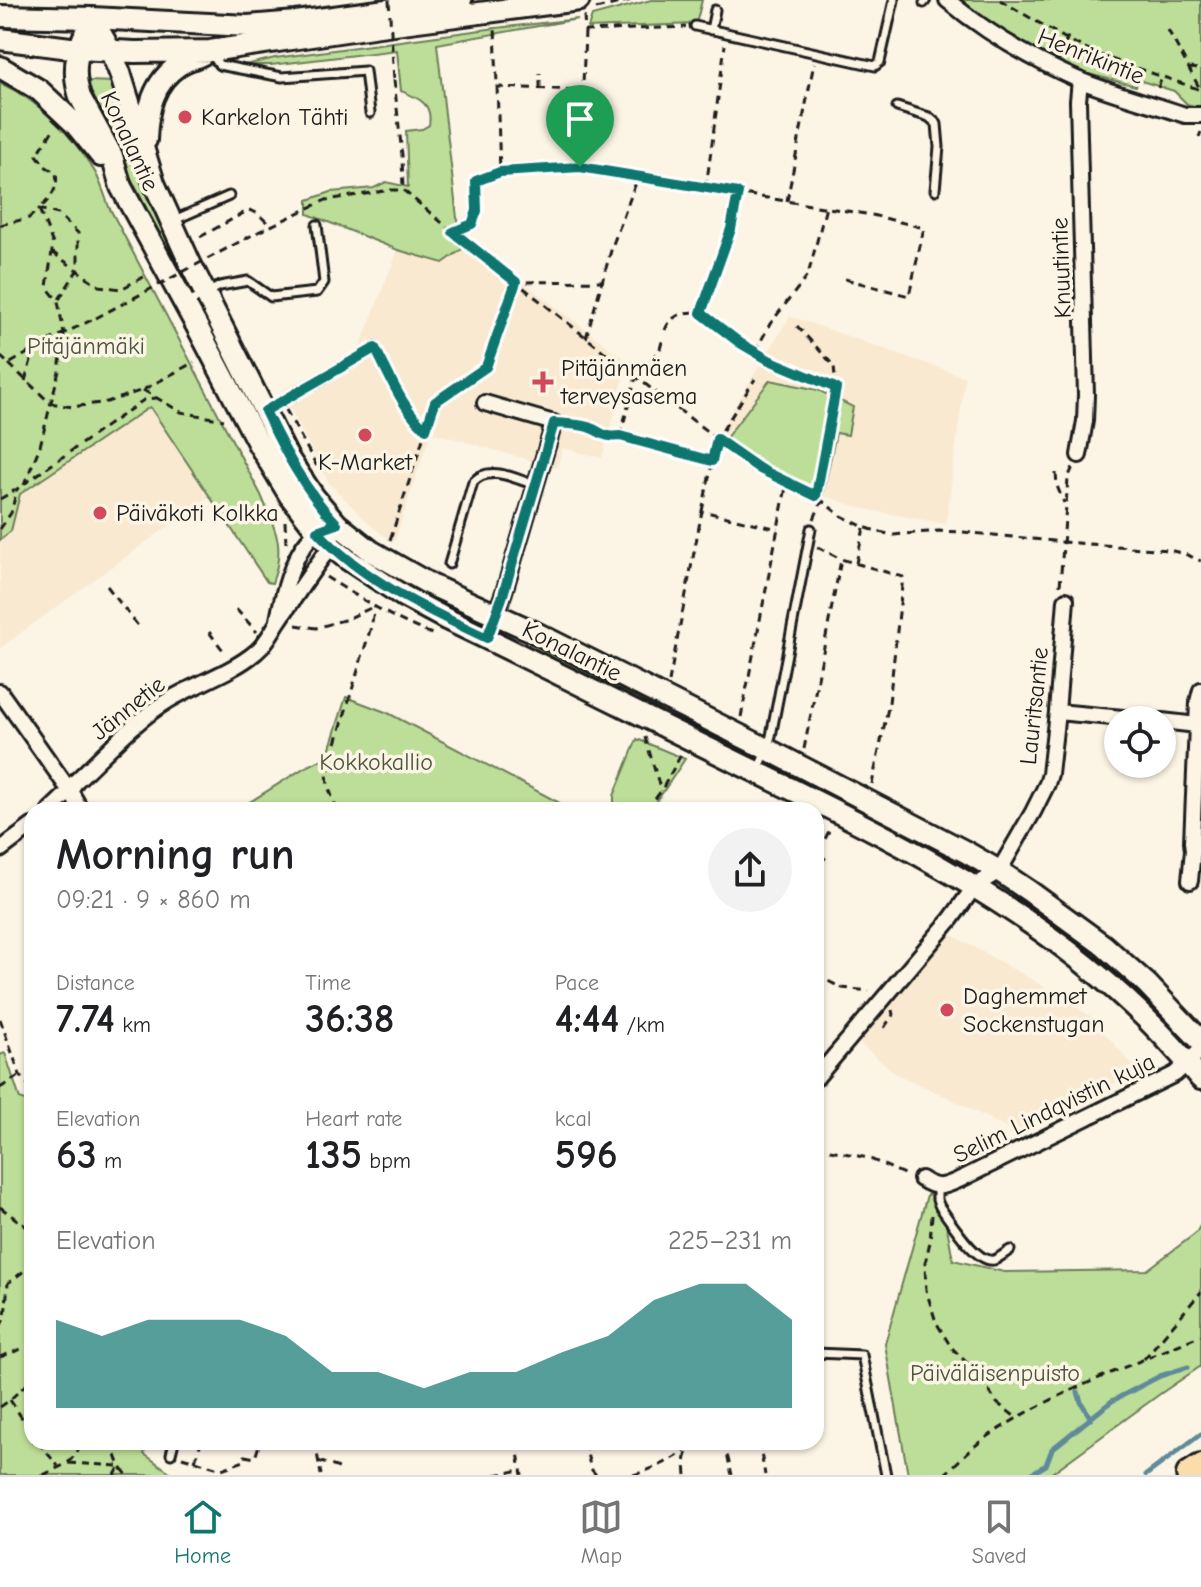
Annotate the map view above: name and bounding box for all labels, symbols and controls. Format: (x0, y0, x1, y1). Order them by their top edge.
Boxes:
street label: Henrikintie (1034, 22, 1148, 90)
pin (546, 85, 614, 167)
street label: Konalantie (95, 87, 165, 195)
icon: arrive (558, 97, 602, 141)
place label: Karkelon Tähti (201, 103, 348, 131)
marker: Karkelon Tähti (176, 108, 194, 126)
street label: Knuutintie (1045, 217, 1077, 319)
park label: Pitäjänmäki (27, 332, 145, 360)
place label: Pitäjänmäen terveysasema (560, 354, 698, 410)
marker: Pitäjänmäen terveysasema (532, 371, 554, 393)
marker: K-Market (356, 426, 374, 444)
place label: K-Market (318, 448, 413, 476)
place label: Päiväkoti Kolkka (116, 499, 279, 527)
marker: Päiväkoti Kolkka (91, 504, 109, 522)
street label: Konalantie (518, 615, 626, 687)
street label: Lauritsantie (1014, 646, 1054, 766)
street label: Jännetie (86, 670, 170, 746)
map controls (1104, 706, 1176, 778)
button: locate (1104, 706, 1176, 778)
park label: Kokkokallio (319, 748, 433, 776)
button: share (708, 828, 792, 912)
text: Morning run (56, 829, 295, 880)
text: 09:21 · 9 × 860 m (56, 885, 251, 915)
text: Distance (56, 970, 135, 996)
text: Time (305, 970, 351, 996)
text: Pace (555, 970, 599, 996)
place label: Daghemmet Sockenstugan (963, 982, 1104, 1038)
text: 7.74 (56, 996, 115, 1042)
text: 36:38 (305, 996, 394, 1042)
text: 4:44 (555, 996, 619, 1042)
marker: Daghemmet Sockenstugan (938, 1001, 956, 1019)
text: km (115, 1012, 151, 1038)
text: /km (619, 1012, 665, 1038)
street label: Selim Lindqvistin kuja (949, 1047, 1159, 1169)
text: Elevation (56, 1106, 140, 1132)
text: Heart rate (305, 1106, 402, 1132)
text: kcal (555, 1106, 592, 1132)
text: 63 (56, 1132, 97, 1178)
text: 135 (305, 1132, 362, 1178)
text: 596 (555, 1132, 618, 1178)
text: m (97, 1148, 122, 1174)
text: bpm (362, 1148, 411, 1174)
text: Elevation (56, 1226, 156, 1256)
text: 225–231 m (668, 1226, 792, 1256)
park label: Päiväläisenpuisto (910, 1359, 1080, 1387)
tab: Home (174, 1495, 231, 1569)
tab: Map (579, 1495, 623, 1569)
tab: Saved (972, 1495, 1027, 1569)

